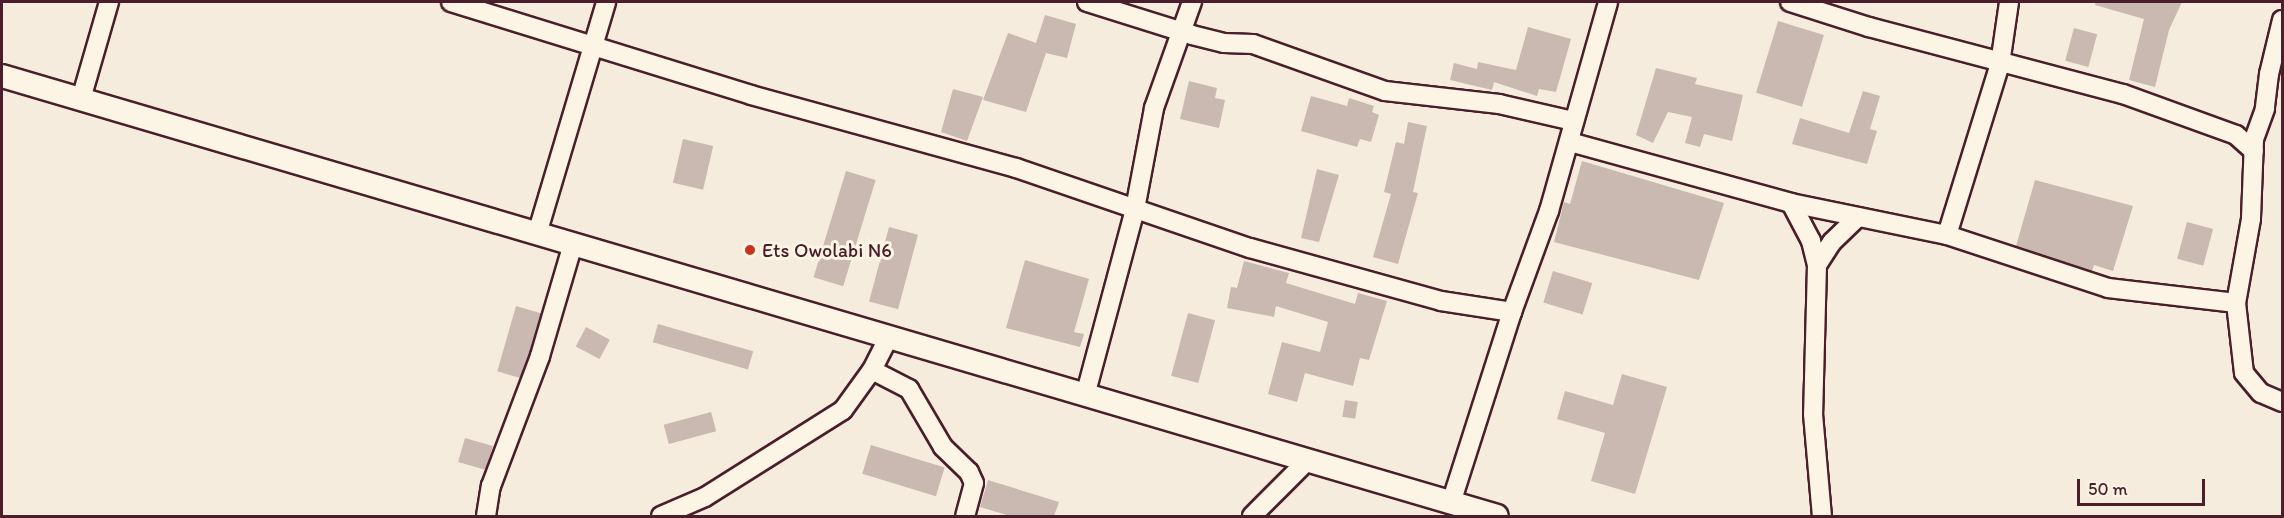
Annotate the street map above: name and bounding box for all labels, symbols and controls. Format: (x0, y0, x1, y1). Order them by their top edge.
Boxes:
place label: Ets Owolabi N6 (762, 238, 892, 262)
marker: Ets Owolabi N6 (743, 243, 757, 257)
scale bar (2080, 467, 2208, 505)
text: 50 m (2088, 478, 2128, 500)

